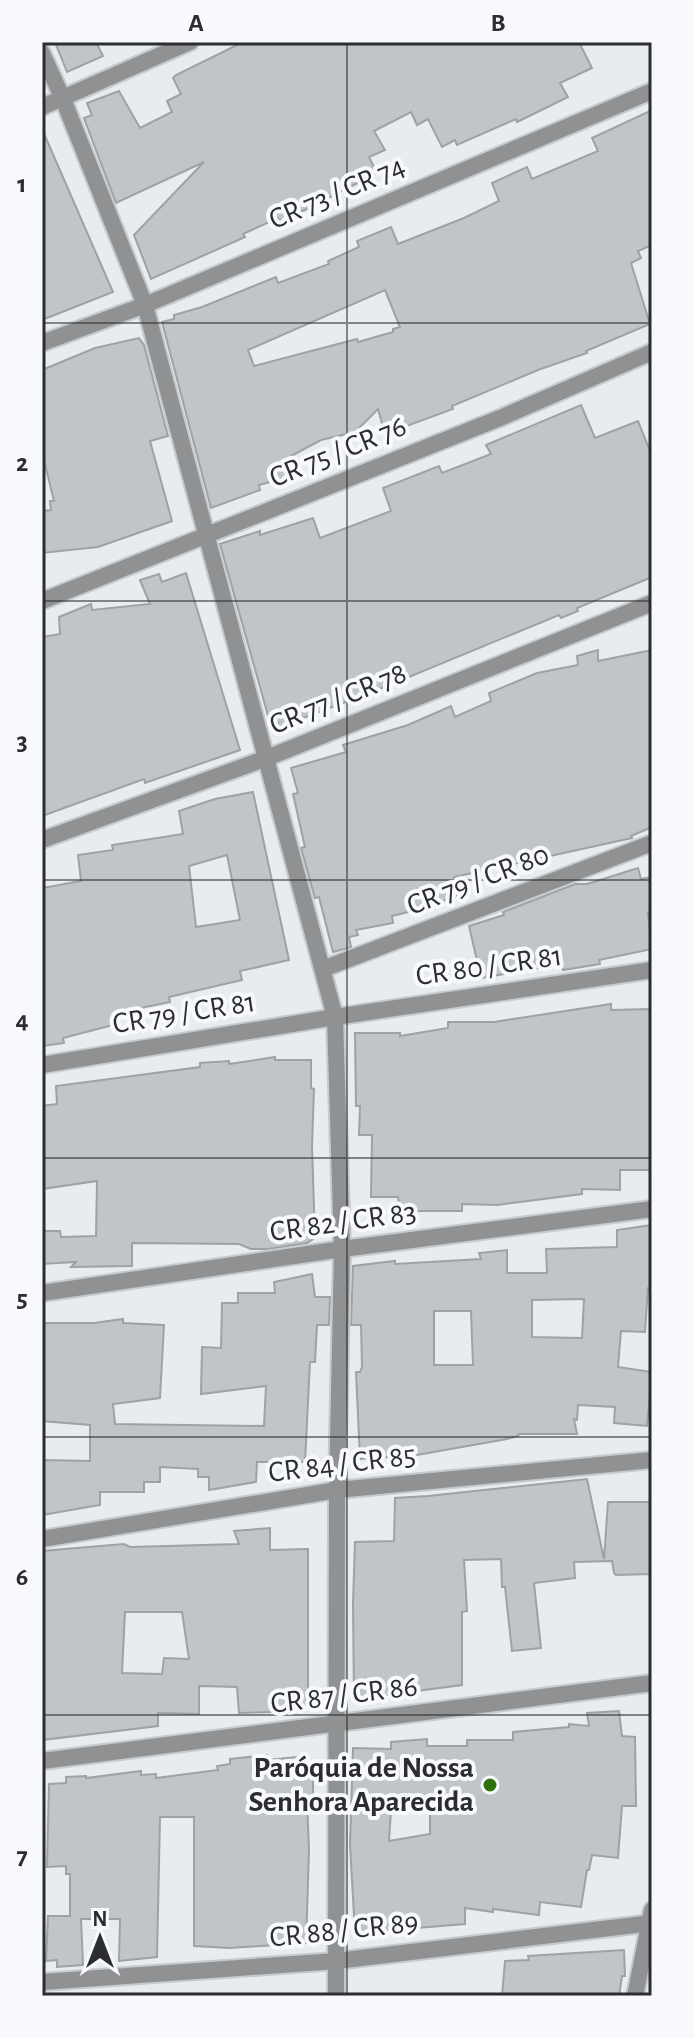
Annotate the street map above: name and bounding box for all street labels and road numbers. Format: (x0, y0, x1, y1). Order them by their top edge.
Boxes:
street label: CR 73 / CR 74 (265, 151, 409, 235)
street label: CR 75 / CR 76 (265, 411, 411, 493)
street label: CR 77 / CR 78 (265, 658, 411, 740)
street label: CR 79 / CR 80 (403, 839, 553, 921)
street label: CR 80 / CR 81 (414, 941, 564, 991)
street label: CR 79 / CR 81 (111, 987, 257, 1039)
street label: CR 82 / CR 83 (268, 1197, 418, 1247)
street label: CR 84 / CR 85 (267, 1440, 417, 1488)
street label: CR 87 / CR 86 (269, 1671, 419, 1719)
street label: CR 88 / CR 89 (268, 1907, 420, 1953)

